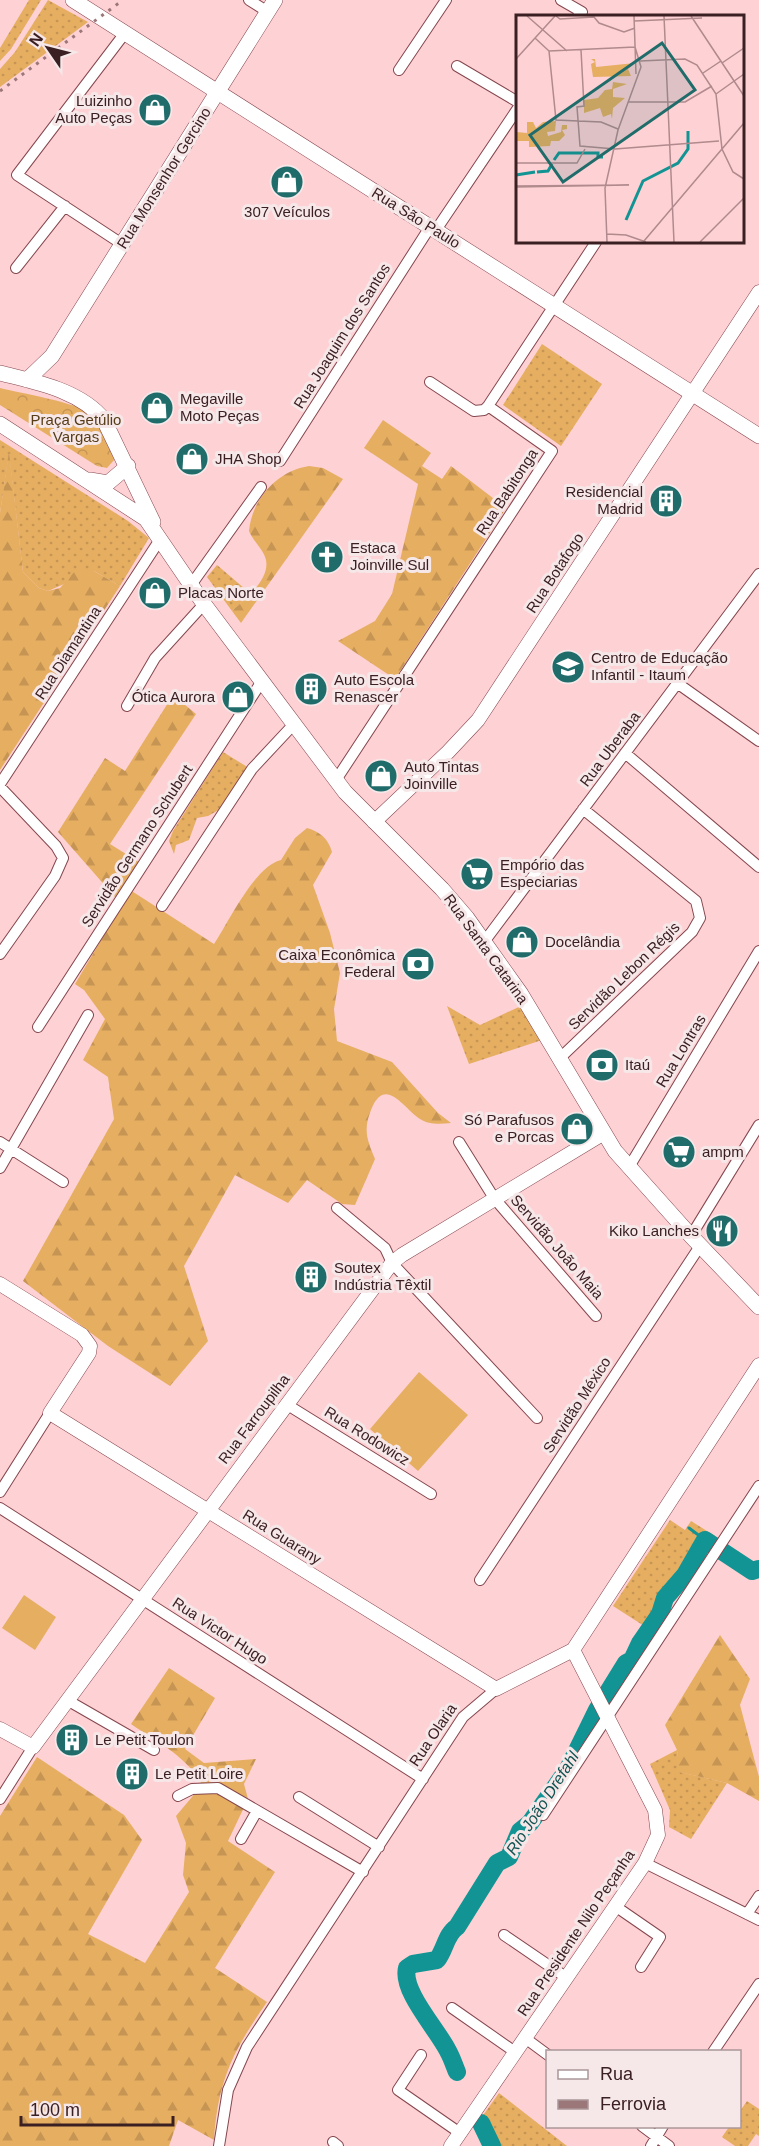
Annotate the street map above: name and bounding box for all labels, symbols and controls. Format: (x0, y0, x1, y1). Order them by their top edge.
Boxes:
inset map (516, 15, 744, 243)
north arrow (18, 18, 78, 78)
text: N (26, 30, 46, 49)
place label: Luizinho Auto Peças (55, 92, 132, 126)
shop icon: Luizinho Auto Peças (137, 92, 173, 128)
street label: Rua Monsenhor Gercino (113, 104, 214, 252)
shop icon: 307 Veículos (269, 164, 305, 200)
street label: Rua São Paulo (369, 184, 464, 252)
place label: 307 Veículos (244, 203, 330, 220)
street label: Rua Joaquim dos Santos (290, 260, 393, 411)
shop icon: Megaville Moto Peças (139, 390, 175, 426)
place label: Megaville Moto Peças (180, 390, 259, 424)
park label: Praça Getúlio Vargas (31, 411, 121, 445)
shop icon: JHA Shop (174, 441, 210, 477)
street label: Rua Babitonga (472, 445, 541, 538)
place label: JHA Shop (215, 450, 282, 467)
place label: Residencial Madrid (565, 483, 643, 517)
building icon: Residencial Madrid (648, 483, 684, 519)
street label: Rua Botafogo (522, 530, 587, 616)
church icon: Estaca Joinville Sul (309, 539, 345, 575)
place label: Estaca Joinville Sul (350, 539, 429, 573)
shop icon: Placas Norte (137, 575, 173, 611)
place label: Placas Norte (178, 584, 264, 601)
street label: Rua Diamantina (31, 602, 104, 702)
school or university icon: Centro de Educação Infantil - Itaum (550, 649, 586, 685)
place label: Centro de Educação Infantil - Itaum (591, 649, 728, 683)
building icon: Auto Escola Renascer (293, 671, 329, 707)
place label: Auto Escola Renascer (334, 671, 415, 705)
shop icon: Ótica Aurora (220, 679, 256, 715)
place label: Ótica Aurora (132, 688, 216, 705)
street label: Rua Uberaba (576, 707, 644, 789)
shop icon: Auto Tintas Joinville (363, 758, 399, 794)
place label: Auto Tintas Joinville (404, 758, 479, 792)
street label: Servidão Germano Schubert (78, 761, 196, 930)
supermarket icon: Empório das Especiarias (459, 856, 495, 892)
place label: Empório das Especiarias (500, 856, 584, 890)
street label: Rua Santa Catarina (441, 890, 532, 1008)
street label: Servidão Lebon Régis (565, 918, 683, 1033)
shop icon: Docelândia (504, 924, 540, 960)
place label: Docelândia (545, 933, 621, 950)
place label: Caixa Econômica Federal (278, 946, 396, 980)
bank icon: Caixa Econômica Federal (400, 946, 436, 982)
street label: Rua Lontras (652, 1011, 709, 1090)
bank icon: Itaú (584, 1047, 620, 1083)
place label: Itaú (625, 1056, 650, 1073)
place label: Só Parafusos e Porcas (464, 1111, 554, 1145)
shop icon: Só Parafusos e Porcas (559, 1111, 595, 1147)
supermarket icon: ampm (661, 1134, 697, 1170)
place label: ampm (702, 1143, 744, 1160)
street label: Servidão João Maia (507, 1191, 608, 1303)
restaurant icon: Kiko Lanches (704, 1213, 740, 1249)
place label: Kiko Lanches (609, 1222, 699, 1239)
building icon: Soutex Indústria Têxtil (293, 1259, 329, 1295)
place label: Soutex Indústria Têxtil (334, 1259, 431, 1293)
street label: Servidão México (539, 1354, 614, 1456)
street label: Rua Farroupilha (214, 1370, 293, 1467)
street label: Rua Rodowicz (322, 1403, 413, 1468)
street label: Rua Guarany (240, 1506, 325, 1568)
street label: Rua Victor Hugo (170, 1594, 271, 1668)
street label: Rua Olaria (405, 1700, 460, 1769)
building icon: Le Petit Toulon (54, 1722, 90, 1758)
place label: Le Petit Toulon (95, 1731, 194, 1748)
water label: Rio João Drefahl (503, 1748, 582, 1858)
building icon: Le Petit Loire (114, 1756, 150, 1792)
place label: Le Petit Loire (155, 1765, 243, 1782)
street label: Rua Presidente Nilo Peçanha (514, 1846, 638, 2019)
legend (546, 2050, 741, 2128)
text: Rua (600, 2064, 634, 2084)
scale bar (21, 2089, 172, 2127)
text: Ferrovia (600, 2094, 667, 2114)
text: 100 m (30, 2100, 80, 2120)

